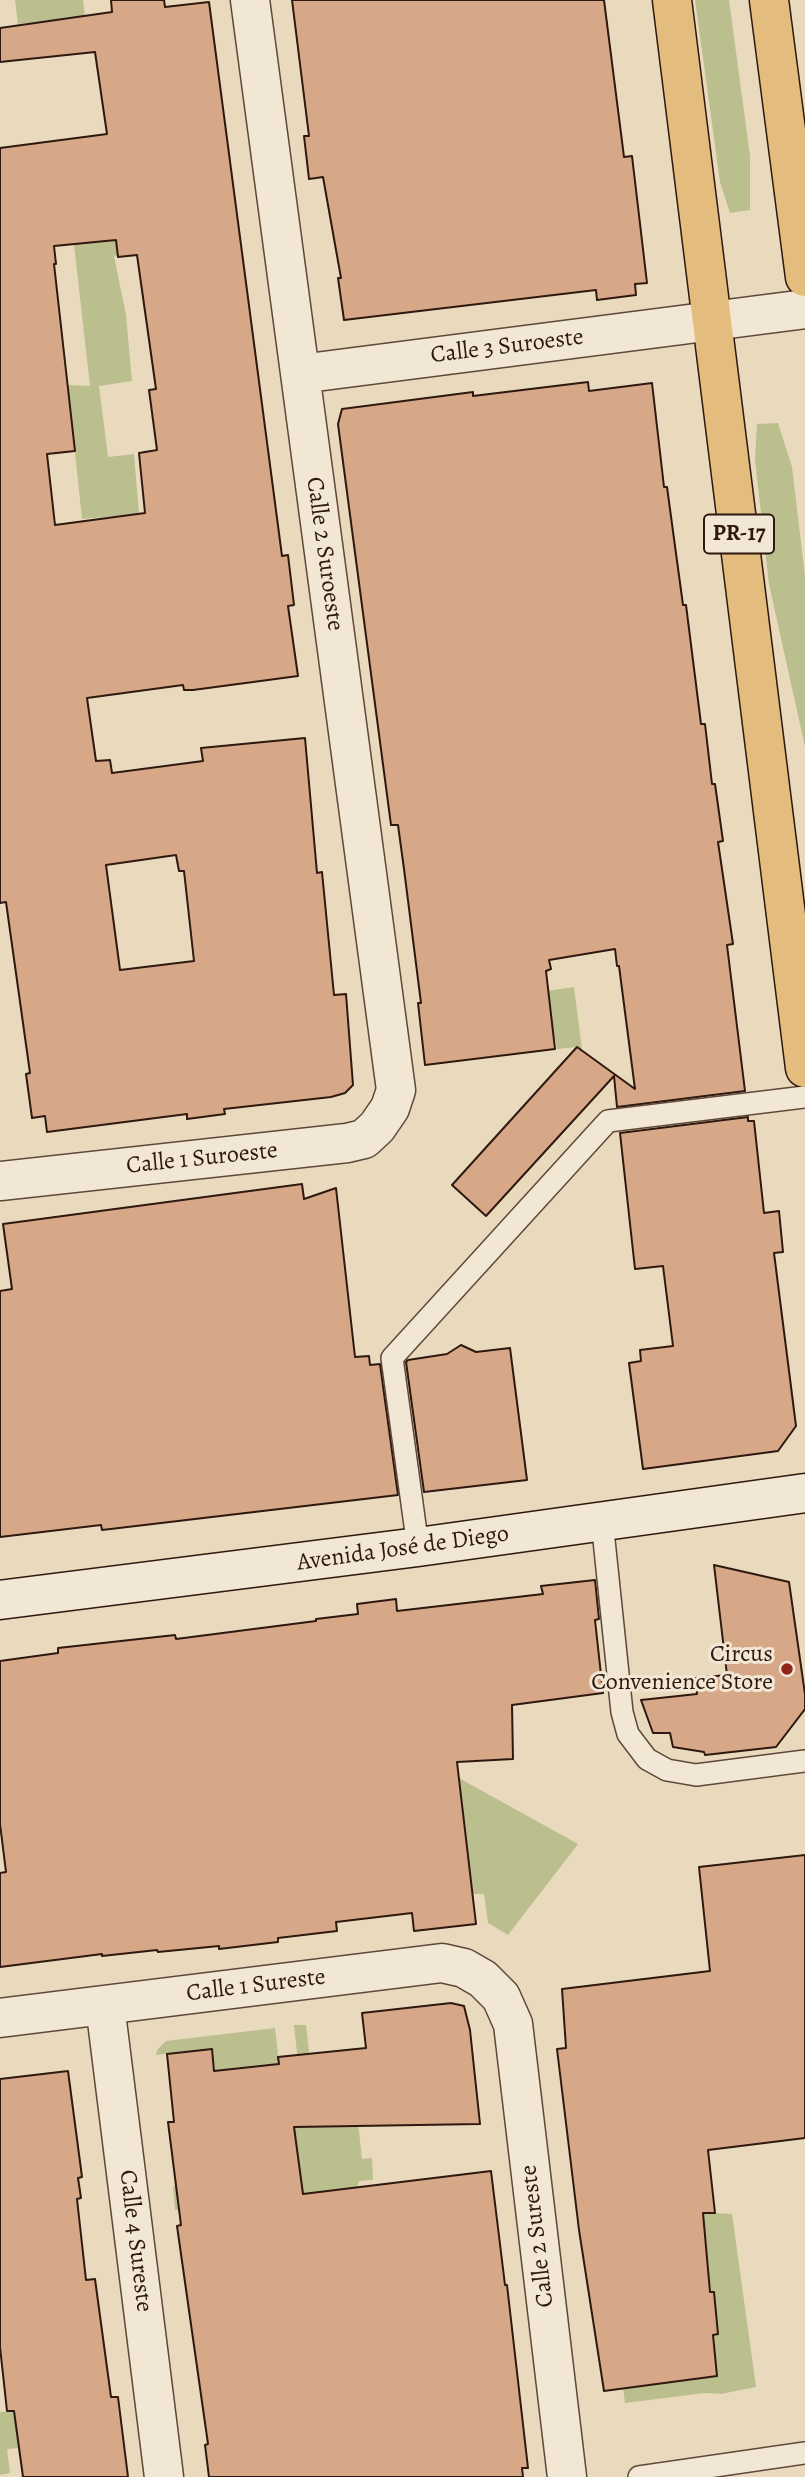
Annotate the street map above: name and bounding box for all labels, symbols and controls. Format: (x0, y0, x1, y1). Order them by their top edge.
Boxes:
street label: Calle 3 Suroeste (429, 323, 585, 371)
street label: Calle 2 Suroeste (299, 475, 349, 633)
road number: PR-17 (704, 514, 774, 554)
street label: Calle 1 Suroeste (125, 1137, 279, 1181)
street label: Avenida José de Diego (295, 1520, 511, 1578)
place label: Circus Convenience Store (591, 1641, 773, 1697)
marker: Circus Convenience Store (779, 1661, 795, 1677)
street label: Calle 1 Sureste (185, 1963, 327, 2009)
street label: Calle 2 Sureste (515, 2163, 561, 2309)
street label: Calle 4 Sureste (112, 2168, 158, 2314)

